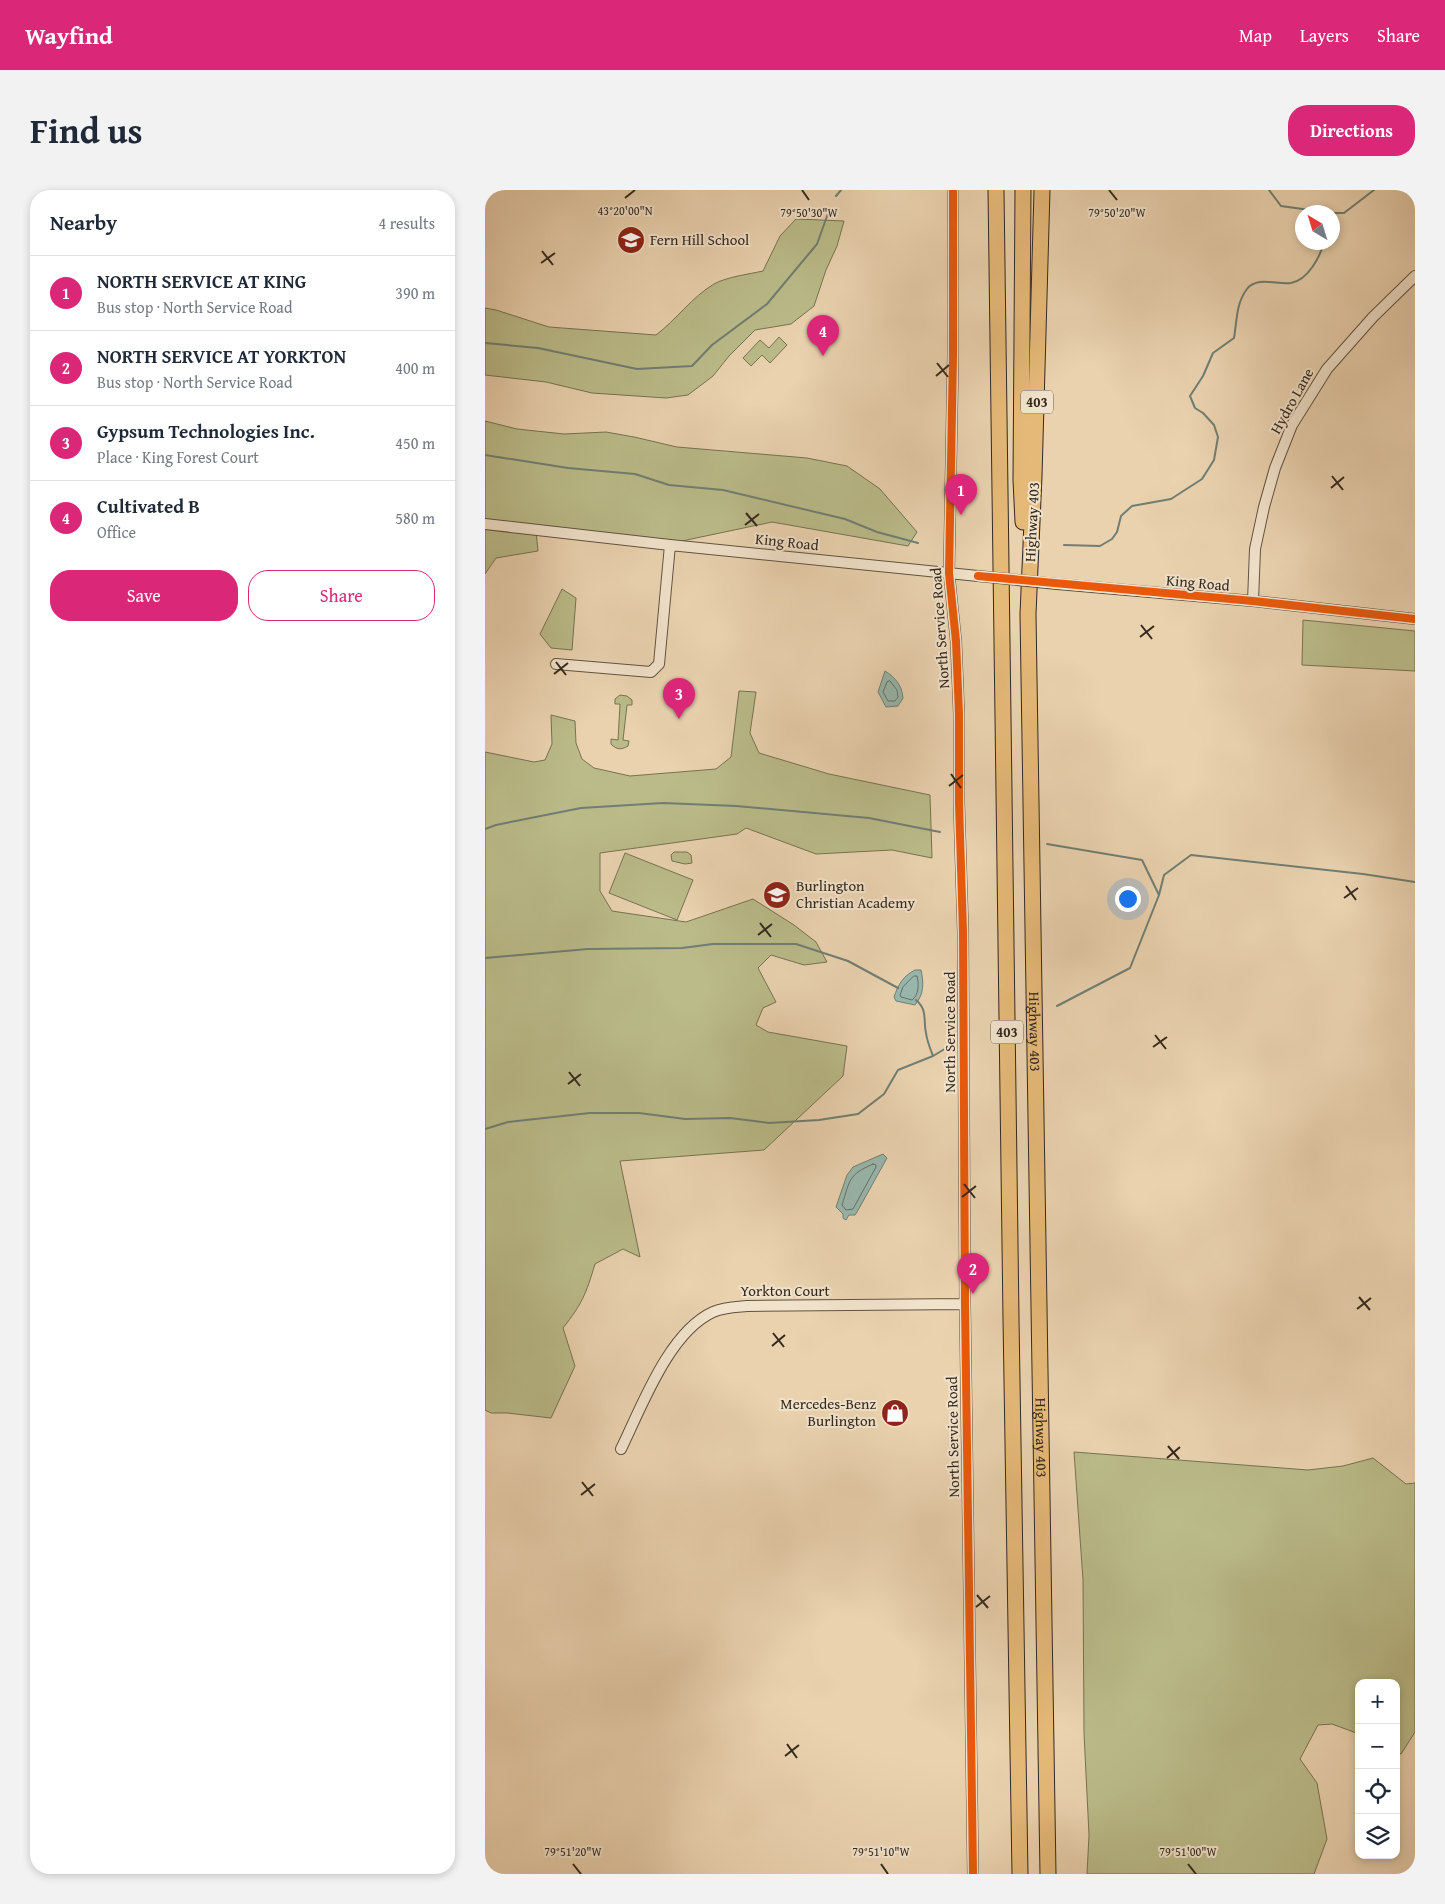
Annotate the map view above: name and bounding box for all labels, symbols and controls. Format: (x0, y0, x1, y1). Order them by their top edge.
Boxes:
text: Wayfind (25, 18, 113, 53)
text: Map (1239, 22, 1272, 49)
text: Layers (1300, 22, 1349, 49)
text: Share (1377, 22, 1420, 49)
text: Find us (30, 105, 143, 156)
button: Directions (1288, 105, 1415, 156)
text: 43°20'00"N (597, 202, 653, 219)
text: 79°50'30"W (780, 204, 839, 221)
text: 79°50'20"W (1088, 204, 1147, 221)
north arrow (1295, 205, 1340, 250)
text: Nearby (50, 207, 117, 238)
text: 4 results (378, 211, 435, 235)
school or university icon: Fern Hill School (616, 225, 646, 255)
place label: Fern Hill School (650, 229, 749, 250)
text: NORTH SERVICE AT KING (97, 267, 306, 295)
text: 1 (62, 281, 70, 305)
text: 390 m (395, 281, 435, 305)
text: Bus stop · North Service Road (97, 295, 292, 319)
pin: 4 (807, 315, 839, 356)
text: NORTH SERVICE AT YORKTON (97, 342, 346, 370)
text: 2 (62, 356, 70, 380)
text: 400 m (395, 356, 435, 380)
street label: Hydro Lane (1265, 364, 1318, 437)
text: Bus stop · North Service Road (97, 370, 292, 394)
road number: 403 (1021, 390, 1053, 413)
text: Gypsum Technologies Inc. (97, 417, 315, 445)
text: 3 (62, 431, 70, 455)
text: 450 m (395, 431, 435, 455)
text: Place · King Forest Court (97, 445, 259, 469)
pin: 1 (945, 474, 977, 515)
street label: Highway 403 (1019, 481, 1044, 562)
text: Cultivated B (97, 492, 200, 520)
text: 4 (62, 506, 70, 530)
text: 580 m (395, 506, 435, 530)
text: Office (97, 520, 136, 544)
street label: King Road (754, 528, 820, 555)
street label: North Service Road (925, 567, 954, 689)
street label: King Road (1165, 569, 1231, 596)
button: Save (50, 570, 238, 621)
button: Share (248, 570, 435, 621)
pin: 3 (663, 678, 695, 719)
place label: Burlington Christian Academy (796, 875, 915, 913)
school or university icon: Burlington Christian Academy (762, 880, 792, 910)
your location (1115, 886, 1141, 912)
street label: North Service Road (939, 971, 960, 1093)
street label: Highway 403 (1024, 991, 1046, 1072)
road number: 403 (991, 1020, 1023, 1044)
pin: 2 (957, 1253, 989, 1294)
street label: Yorkton Court (740, 1280, 831, 1301)
street label: North Service Road (941, 1376, 964, 1498)
place label: Mercedes-Benz Burlington (780, 1393, 877, 1431)
street label: Highway 403 (1030, 1397, 1053, 1478)
shop icon: Mercedes-Benz Burlington (880, 1398, 910, 1428)
map controls (1355, 1679, 1400, 1859)
button: + (1355, 1679, 1400, 1724)
button: − (1355, 1724, 1400, 1769)
button: locate (1355, 1769, 1400, 1814)
button: layers (1355, 1814, 1400, 1859)
text: 79°51'20"W (544, 1843, 603, 1860)
text: 79°51'10"W (852, 1843, 911, 1860)
text: 79°51'00"W (1159, 1843, 1218, 1860)

